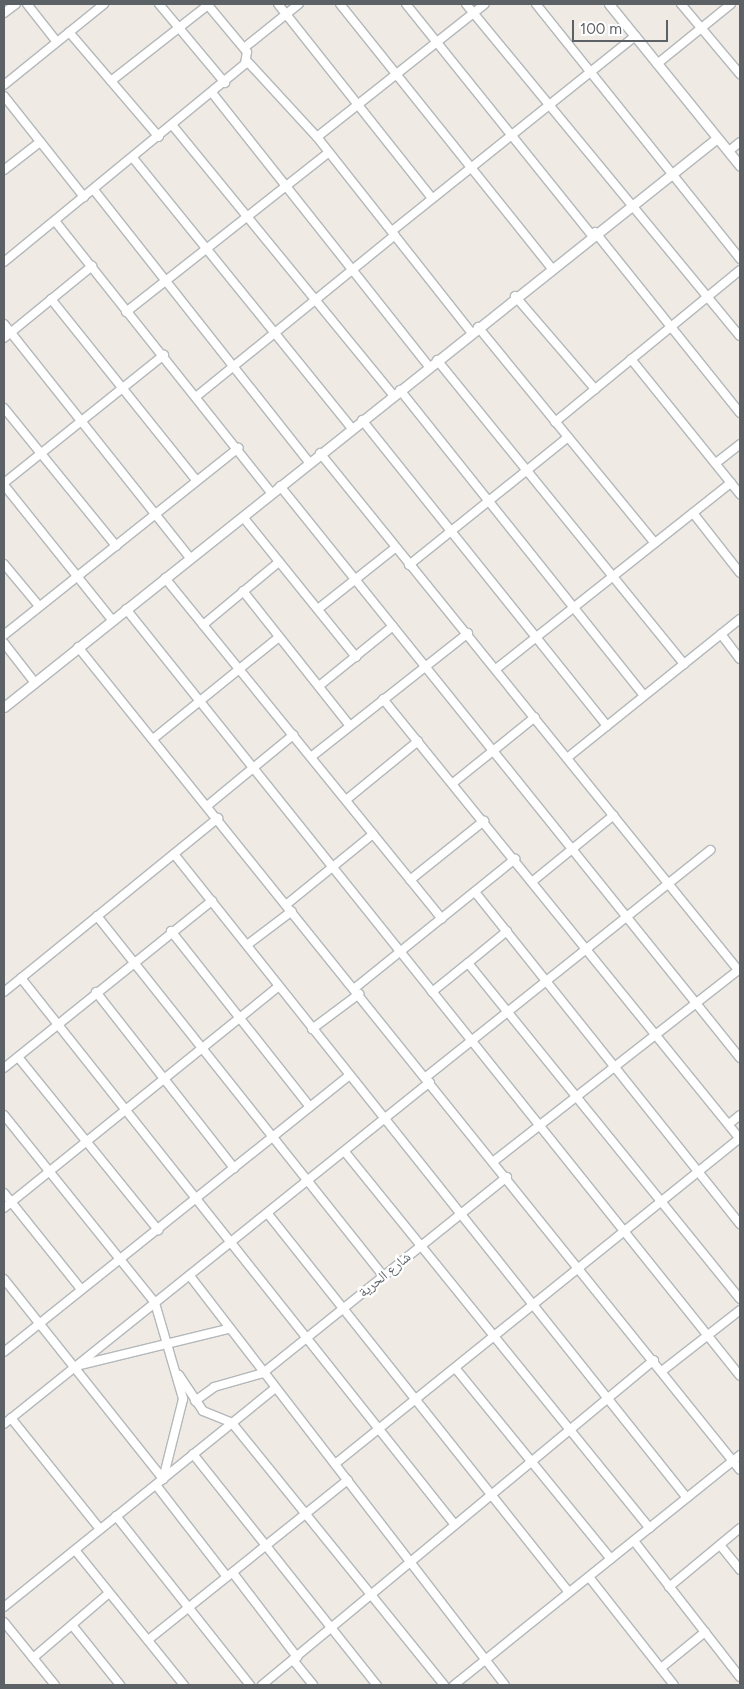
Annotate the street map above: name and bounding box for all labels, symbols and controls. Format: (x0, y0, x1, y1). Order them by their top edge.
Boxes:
scale bar (574, 10, 670, 42)
text: 100 m (580, 20, 622, 38)
street label: شارع الحرية (355, 1249, 415, 1301)

